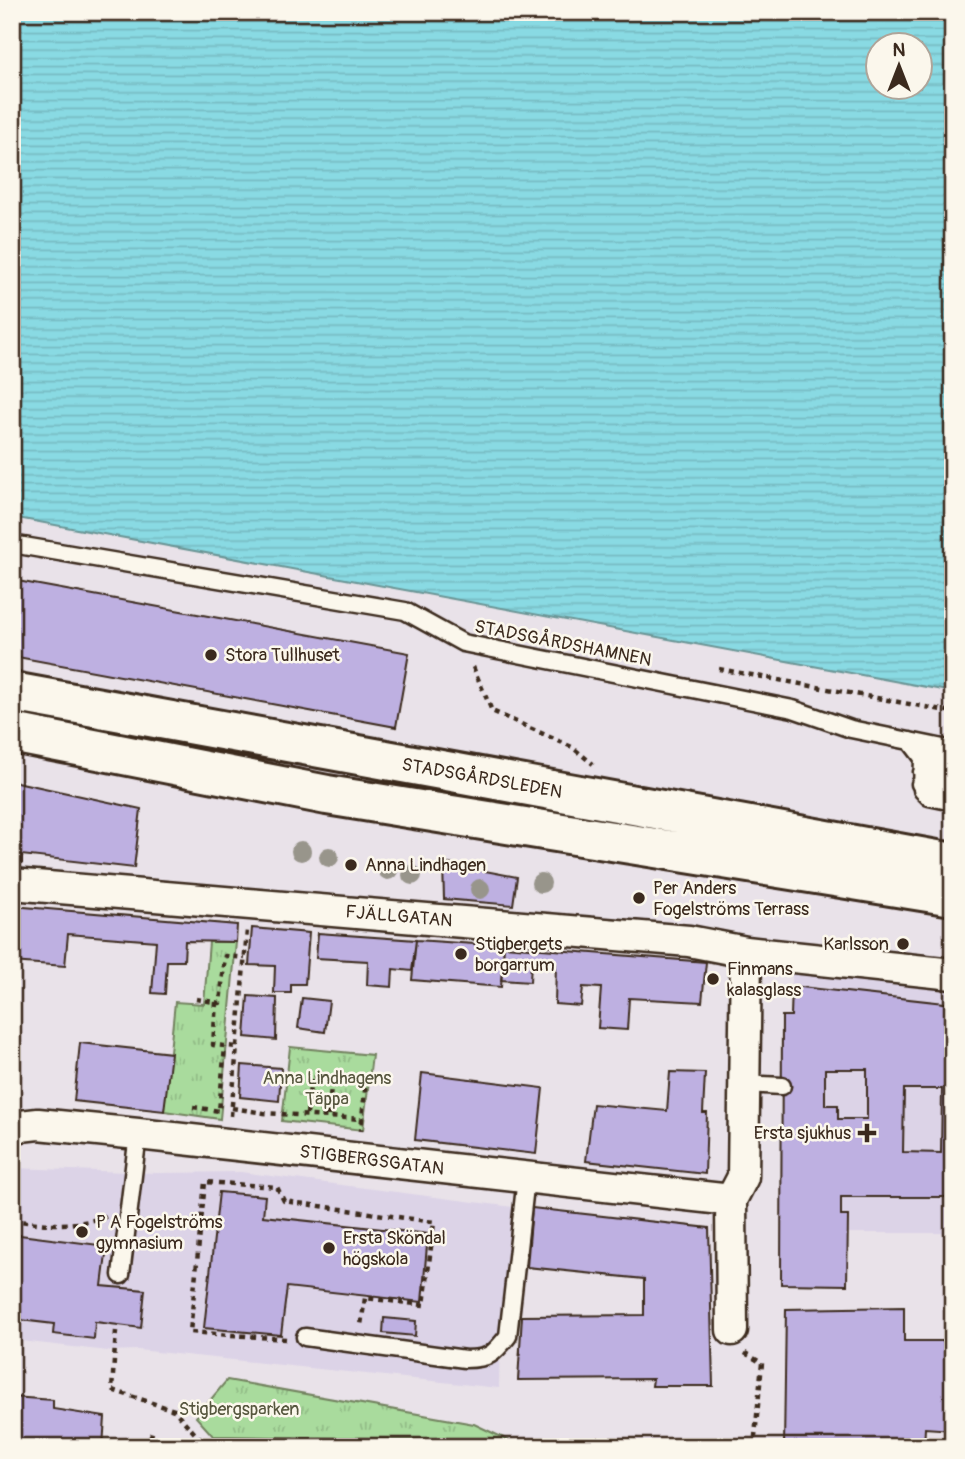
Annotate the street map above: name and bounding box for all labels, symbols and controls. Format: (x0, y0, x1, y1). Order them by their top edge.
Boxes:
north arrow (864, 32, 934, 102)
text: N (893, 38, 906, 62)
street label: STADSGÅRDSHAMNEN (472, 614, 654, 672)
place label: Stora Tullhuset (225, 644, 341, 667)
marker: Stora Tullhuset (203, 647, 219, 663)
street label: STADSGÅRDSLEDEN (400, 752, 564, 804)
place label: Anna Lindhagen (365, 854, 486, 877)
marker: Anna Lindhagen (343, 857, 359, 873)
place label: Per Anders Fogelströms Terrass (653, 877, 809, 921)
marker: Per Anders Fogelströms Terrass (631, 890, 647, 906)
street label: FJÄLLGATAN (344, 900, 453, 933)
place label: Stigbergets borgarrum (475, 933, 562, 977)
place label: Karlsson (823, 933, 889, 956)
marker: Karlsson (895, 936, 911, 952)
marker: Stigbergets borgarrum (453, 946, 469, 962)
place label: Finmans kalasglass (727, 958, 801, 1002)
marker: Finmans kalasglass (705, 971, 721, 987)
park label: Anna Lindhagens Täppa (263, 1067, 391, 1111)
place label: Ersta sjukhus (754, 1122, 851, 1145)
marker: Ersta sjukhus (857, 1123, 877, 1143)
street label: STIGBERGSGATAN (298, 1140, 445, 1181)
place label: P A Fogelströms gymnasium (96, 1211, 223, 1255)
marker: P A Fogelströms gymnasium (74, 1224, 90, 1240)
place label: Ersta Sköndal högskola (343, 1227, 446, 1271)
marker: Ersta Sköndal högskola (321, 1240, 337, 1256)
park label: Stigbergsparken (179, 1398, 299, 1421)

